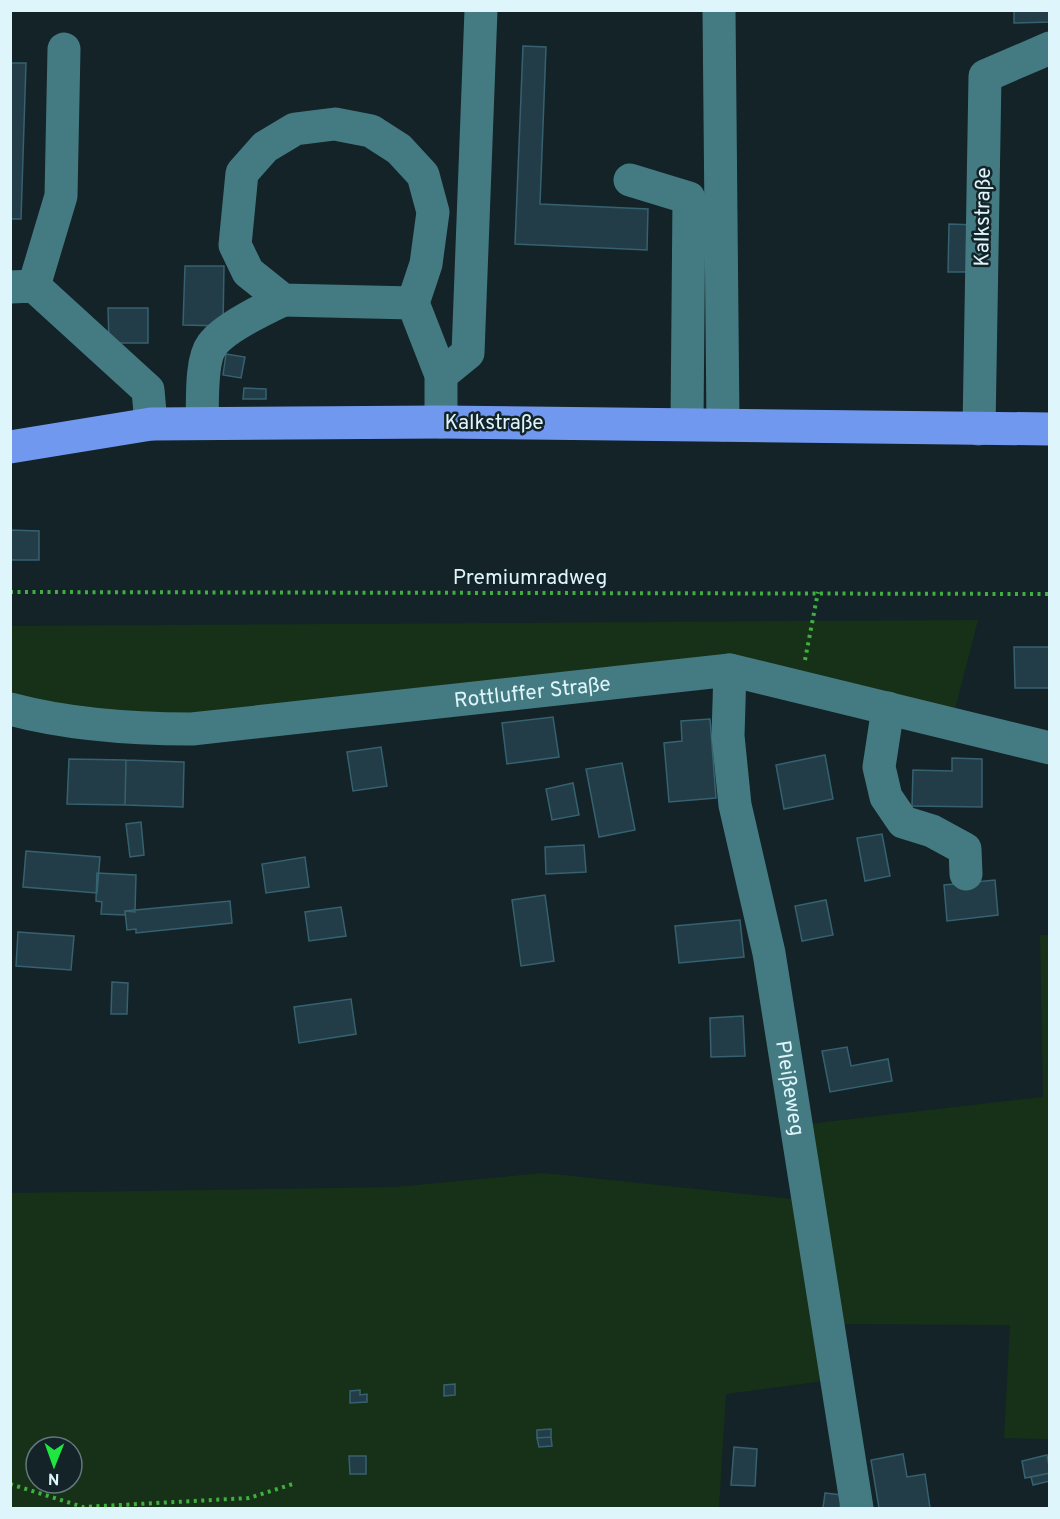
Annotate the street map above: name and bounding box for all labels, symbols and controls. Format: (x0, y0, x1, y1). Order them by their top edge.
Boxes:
street label: Kalkstraße (969, 167, 998, 267)
street label: Kalkstraße (444, 410, 544, 437)
street label: Premiumradweg (453, 565, 607, 592)
street label: Rottluffer Straße (453, 671, 612, 715)
street label: Pleißeweg (768, 1039, 810, 1138)
north arrow (24, 1435, 84, 1495)
text: N (48, 1468, 60, 1488)

